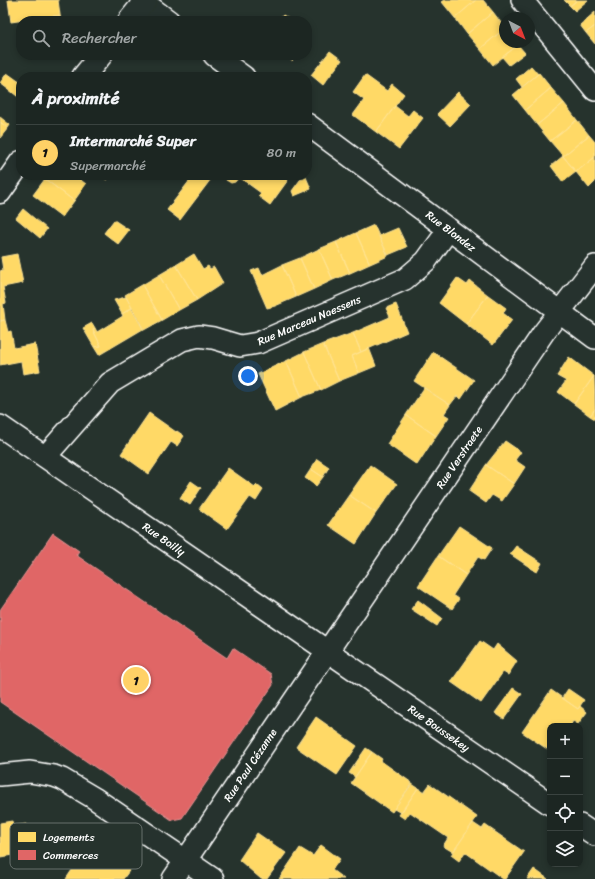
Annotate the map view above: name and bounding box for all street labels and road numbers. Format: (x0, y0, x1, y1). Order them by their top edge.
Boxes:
street label: Rue Blondez (421, 206, 481, 257)
street label: Rue Marceau Naessens (254, 290, 365, 351)
street label: Rue Verstraete (431, 421, 488, 493)
street label: Rue Boilly (138, 518, 189, 561)
street label: Rue Boussekey (404, 700, 474, 757)
street label: Rue Paul Cézanne (219, 724, 282, 806)

